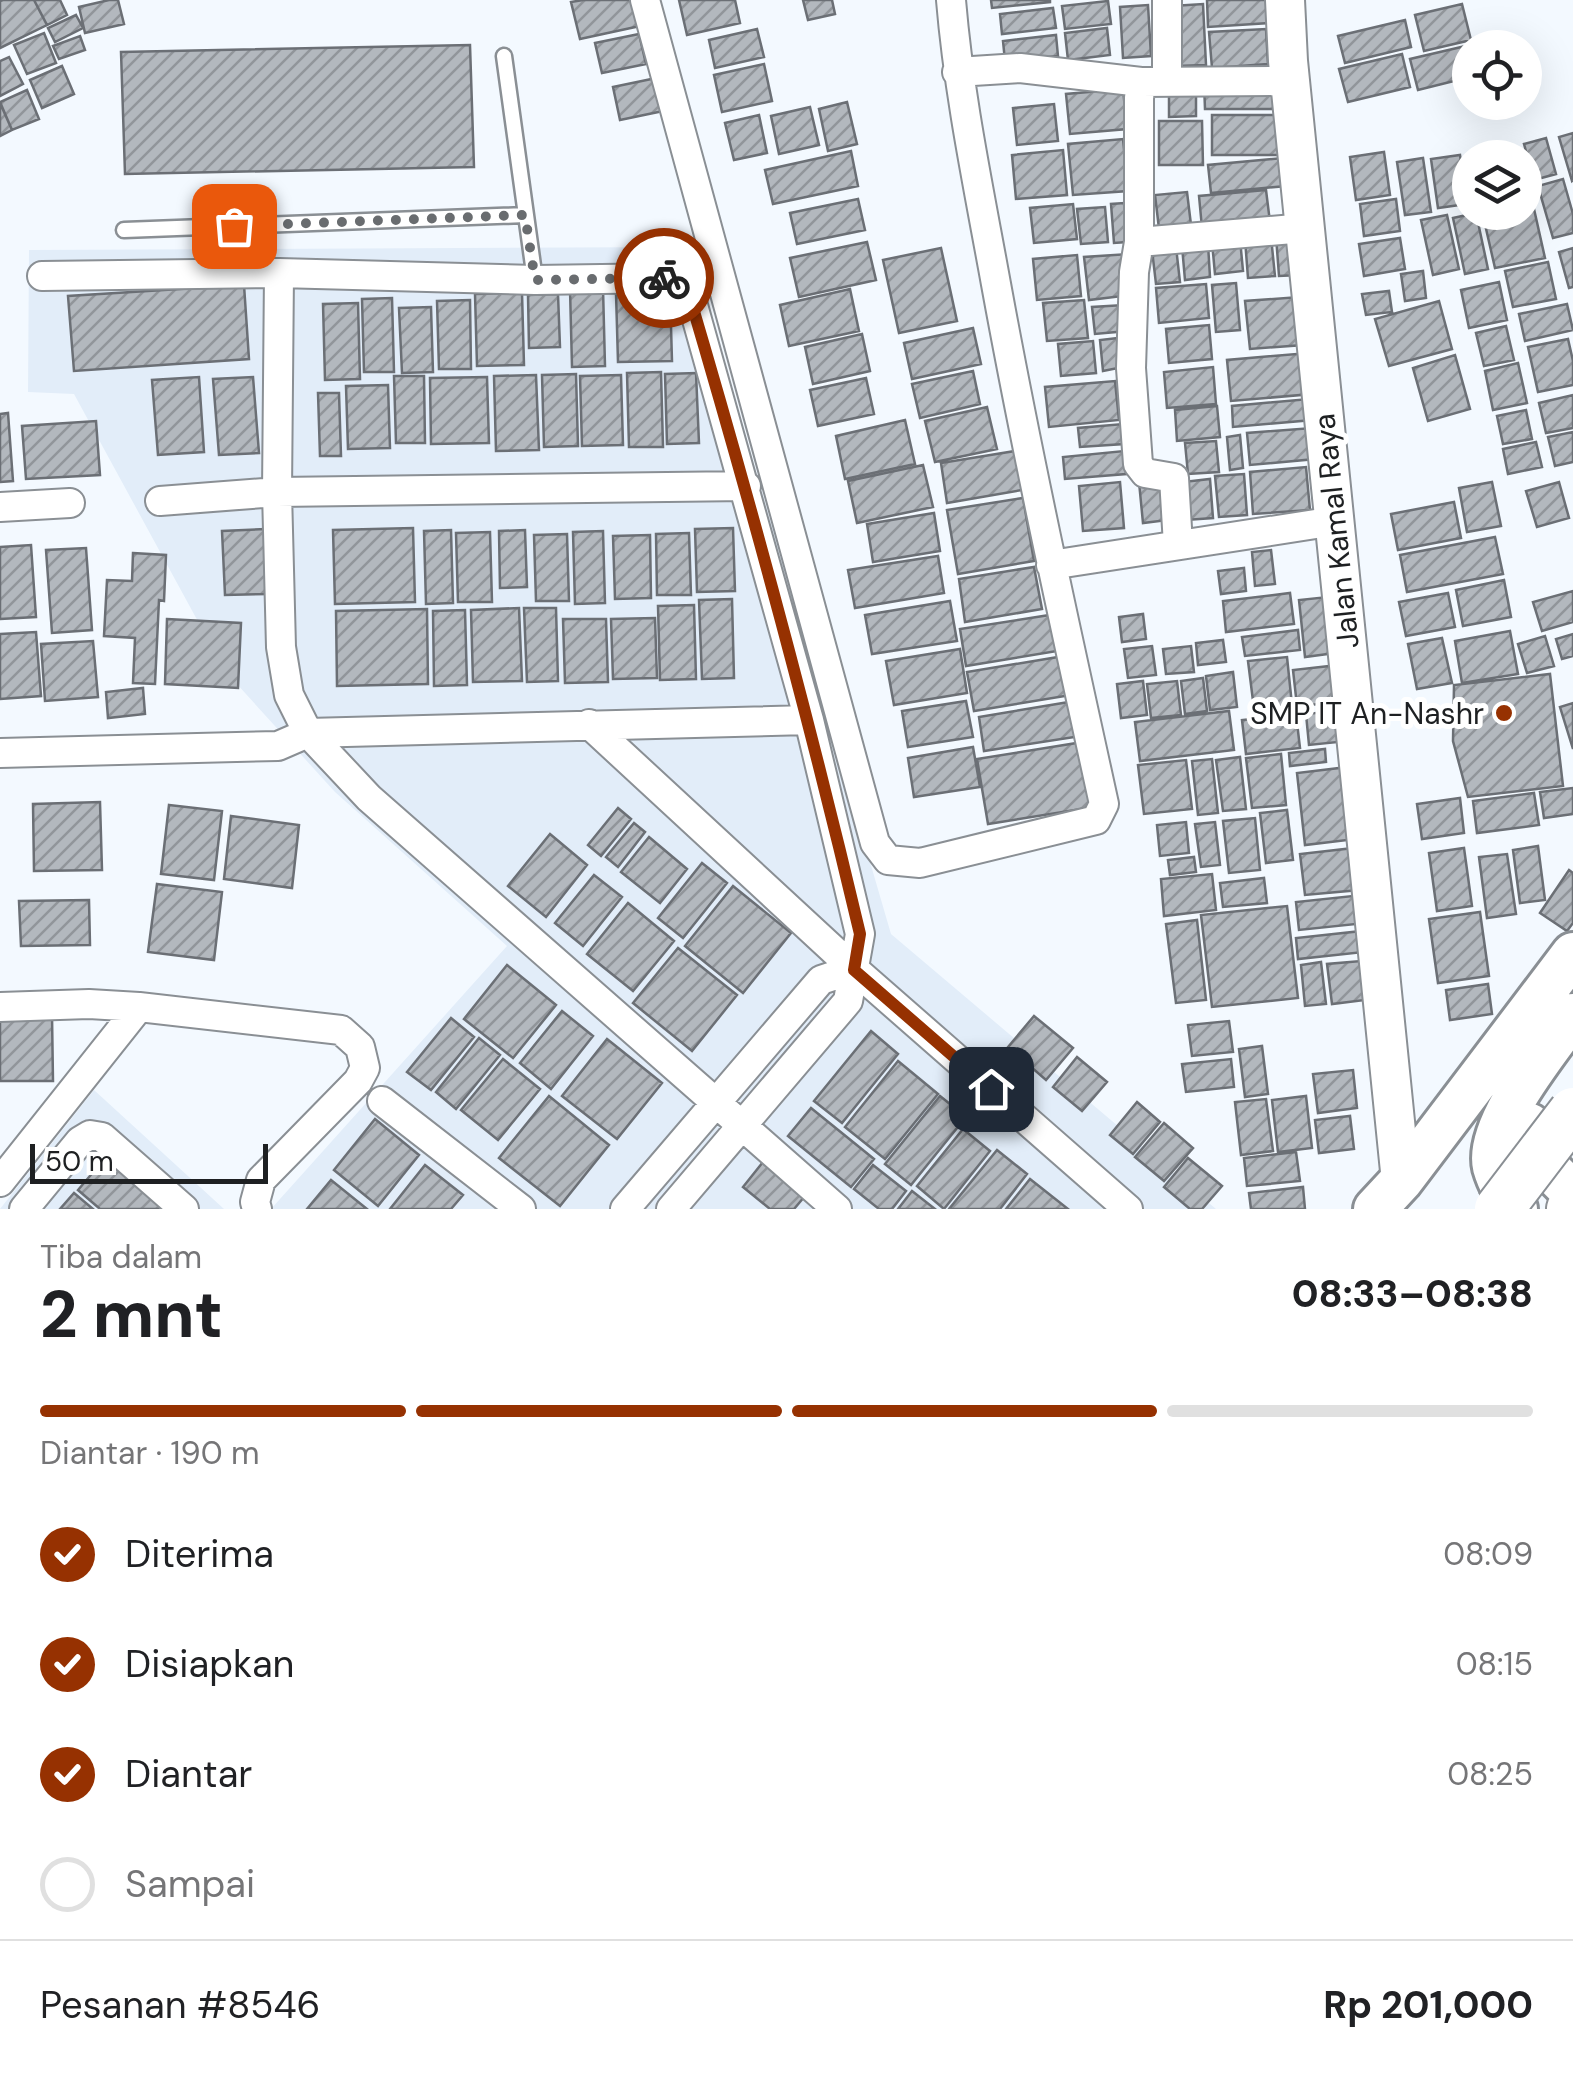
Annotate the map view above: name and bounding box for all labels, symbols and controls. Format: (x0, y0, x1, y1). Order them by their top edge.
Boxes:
map controls (1452, 30, 1542, 230)
button: locate (1452, 30, 1542, 120)
button: layers (1452, 140, 1542, 230)
pin (192, 184, 277, 269)
icon: bag (207, 199, 262, 254)
courier (614, 228, 714, 328)
icon: bike (637, 251, 692, 306)
street label: Jalan Kamal Raya (1304, 412, 1368, 650)
place label: SMP IT An-Nashr (1250, 694, 1484, 733)
marker: SMP IT An-Nashr (1493, 702, 1515, 724)
pin (949, 1047, 1034, 1132)
icon: home (964, 1062, 1019, 1117)
scale bar (30, 1139, 268, 1184)
text: 50 m (45, 1143, 114, 1180)
text: Tiba dalam (40, 1236, 202, 1278)
text: 08:33–08:38 (1292, 1269, 1533, 1319)
text: 2 mnt (40, 1273, 223, 1357)
text: Diantar · 190 m (40, 1432, 260, 1474)
icon: check (40, 1527, 95, 1582)
text: Diterima (125, 1529, 274, 1579)
text: 08:09 (1443, 1533, 1533, 1575)
icon: check (40, 1637, 95, 1692)
text: Disiapkan (125, 1639, 294, 1689)
text: 08:15 (1456, 1643, 1533, 1685)
icon: check (40, 1747, 95, 1802)
text: Diantar (125, 1749, 252, 1799)
text: 08:25 (1447, 1753, 1533, 1795)
text: Sampai (125, 1859, 255, 1909)
text: Pesanan #8546 (40, 1980, 320, 2030)
text: Rp 201,000 (1323, 1980, 1533, 2030)

